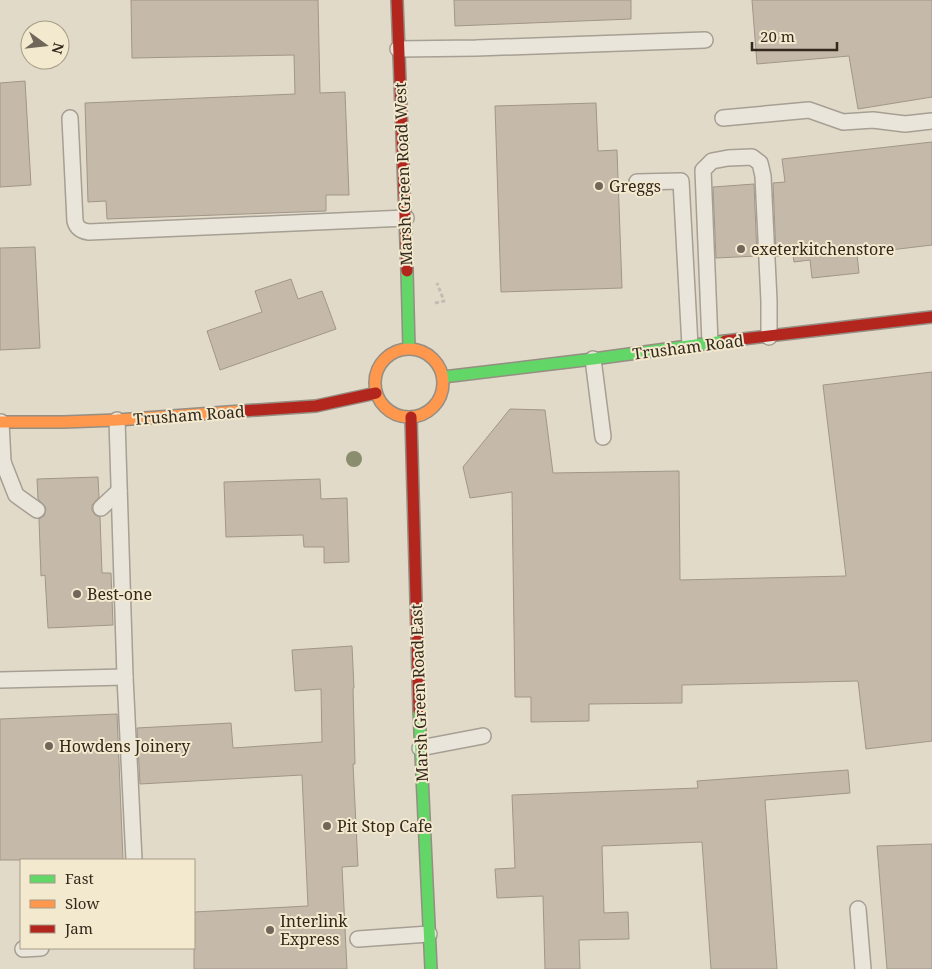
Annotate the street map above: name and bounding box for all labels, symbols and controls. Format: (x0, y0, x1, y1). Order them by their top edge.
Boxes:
north arrow (20, 20, 70, 70)
scale bar (752, 20, 837, 52)
text: 20 m (760, 26, 795, 46)
text: N (47, 41, 69, 56)
street label: Marsh Green Road West (389, 82, 417, 266)
place label: Greggs (609, 175, 661, 197)
marker: Greggs (593, 180, 605, 192)
place label: exeterkitchenstore (751, 238, 894, 260)
marker: exeterkitchenstore (735, 243, 747, 255)
street label: Trusham Road (631, 329, 745, 365)
street label: Trusham Road (133, 400, 246, 430)
place label: Best-one (87, 583, 152, 605)
marker: Best-one (71, 588, 83, 600)
street label: Marsh Green Road East (405, 603, 433, 782)
place label: Howdens Joinery (59, 735, 191, 757)
marker: Howdens Joinery (43, 740, 55, 752)
place label: Pit Stop Cafe (337, 815, 432, 837)
marker: Pit Stop Cafe (321, 820, 333, 832)
legend (20, 859, 195, 949)
text: Fast (65, 868, 94, 888)
text: Slow (65, 893, 99, 913)
place label: Interlink Express (280, 910, 348, 950)
text: Jam (64, 918, 93, 938)
marker: Interlink Express (264, 924, 276, 936)

